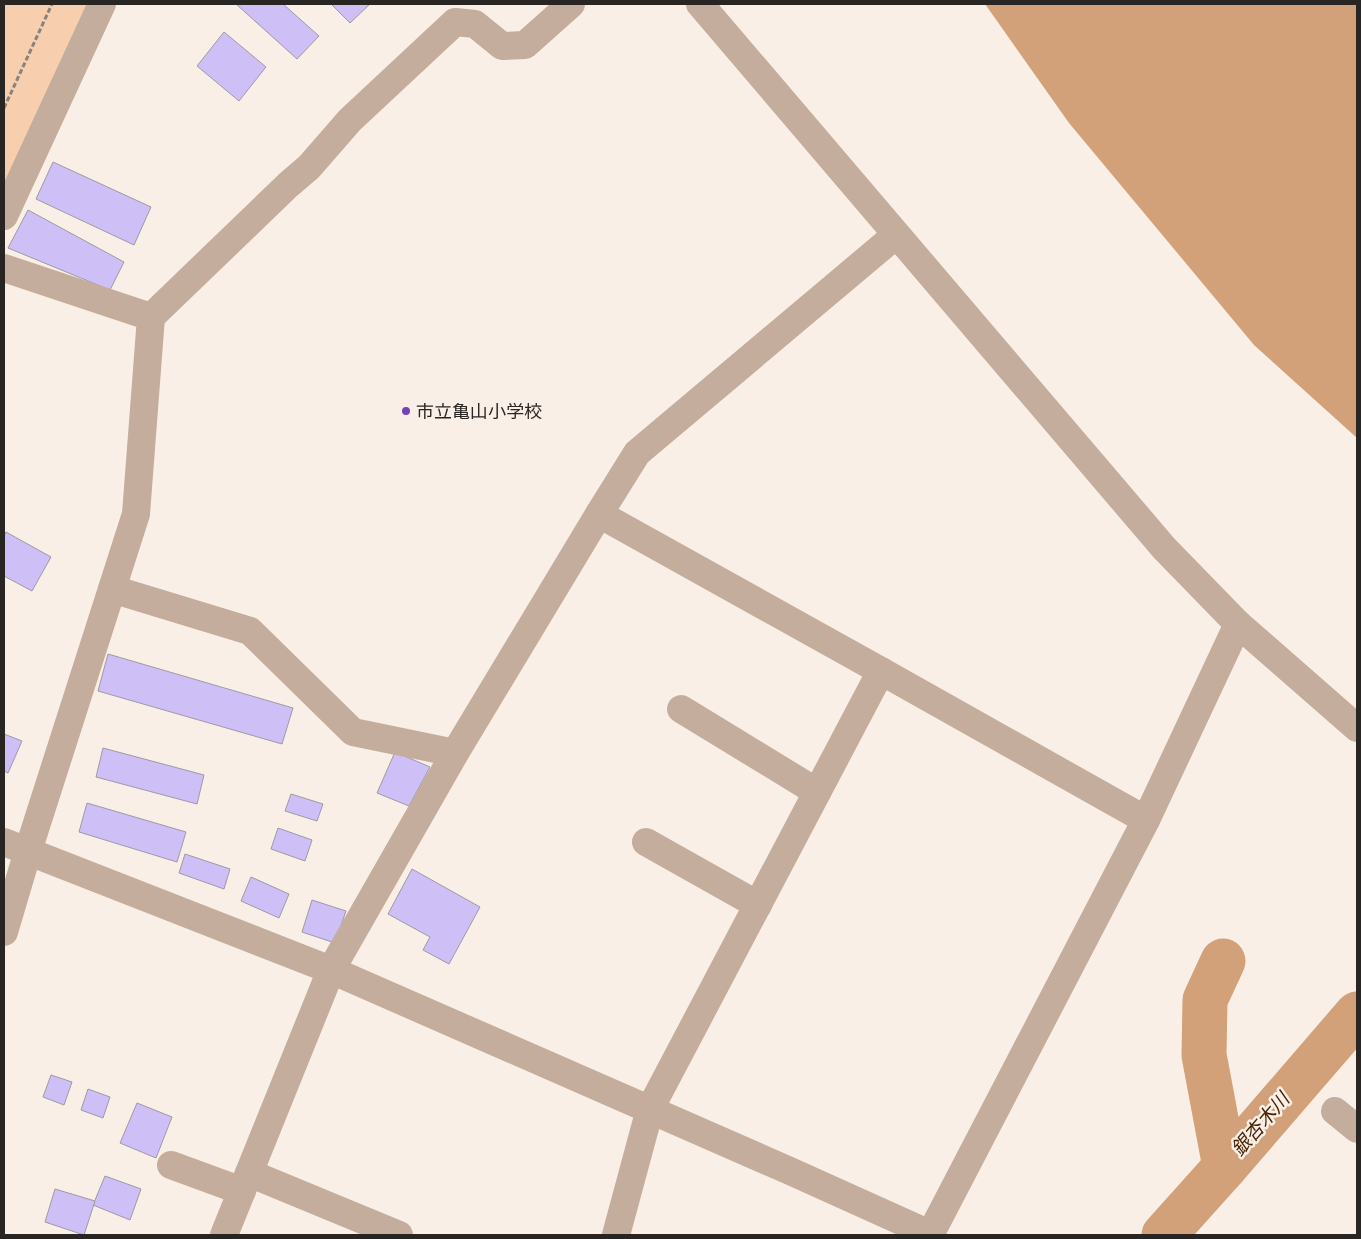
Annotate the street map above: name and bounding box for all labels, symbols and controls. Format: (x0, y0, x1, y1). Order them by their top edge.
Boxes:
place label: 市立亀山小学校 (416, 400, 542, 423)
marker: 市立亀山小学校 (400, 405, 412, 417)
water label: 銀杏木川 (1226, 1086, 1295, 1161)

